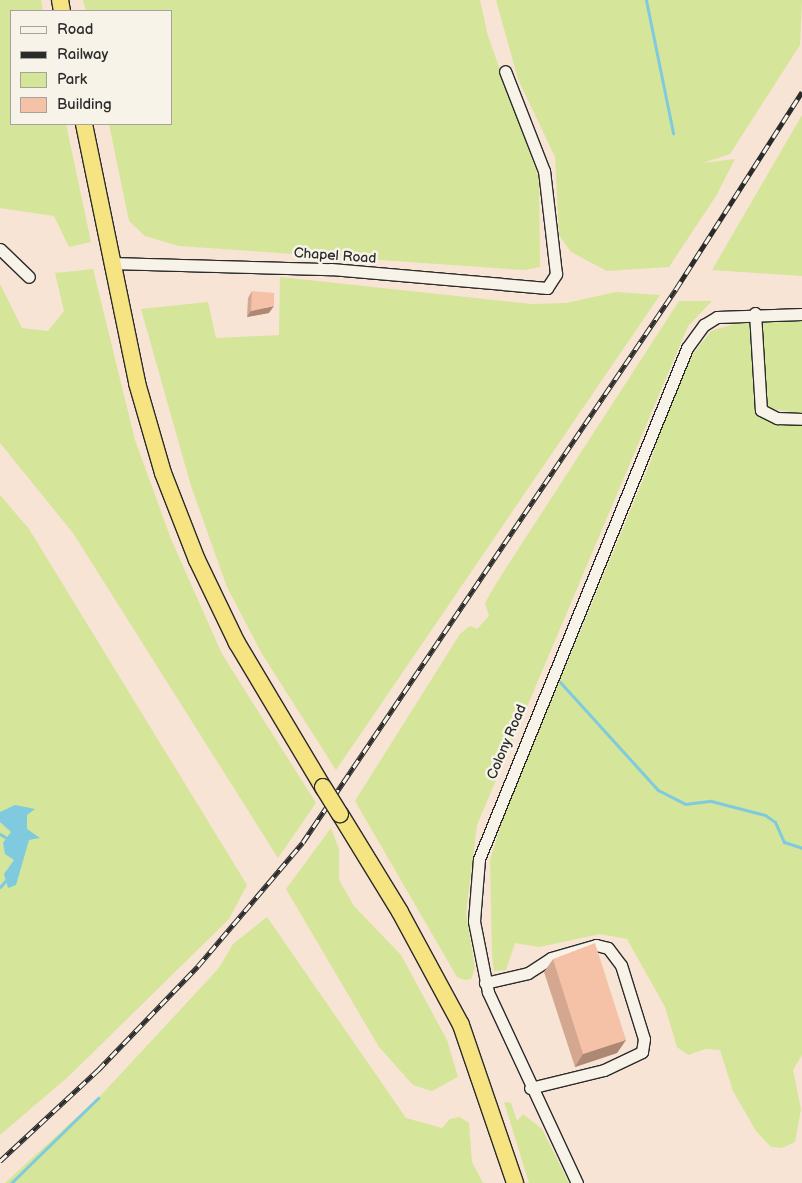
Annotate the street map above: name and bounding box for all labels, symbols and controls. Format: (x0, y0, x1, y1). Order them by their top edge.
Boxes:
legend (10, 10, 172, 125)
text: Road (57, 20, 93, 39)
text: Railway (57, 45, 108, 64)
text: Park (57, 70, 87, 89)
text: Building (57, 95, 112, 114)
street label: Chapel Road (293, 245, 377, 267)
street label: Colony Road (483, 702, 531, 782)

